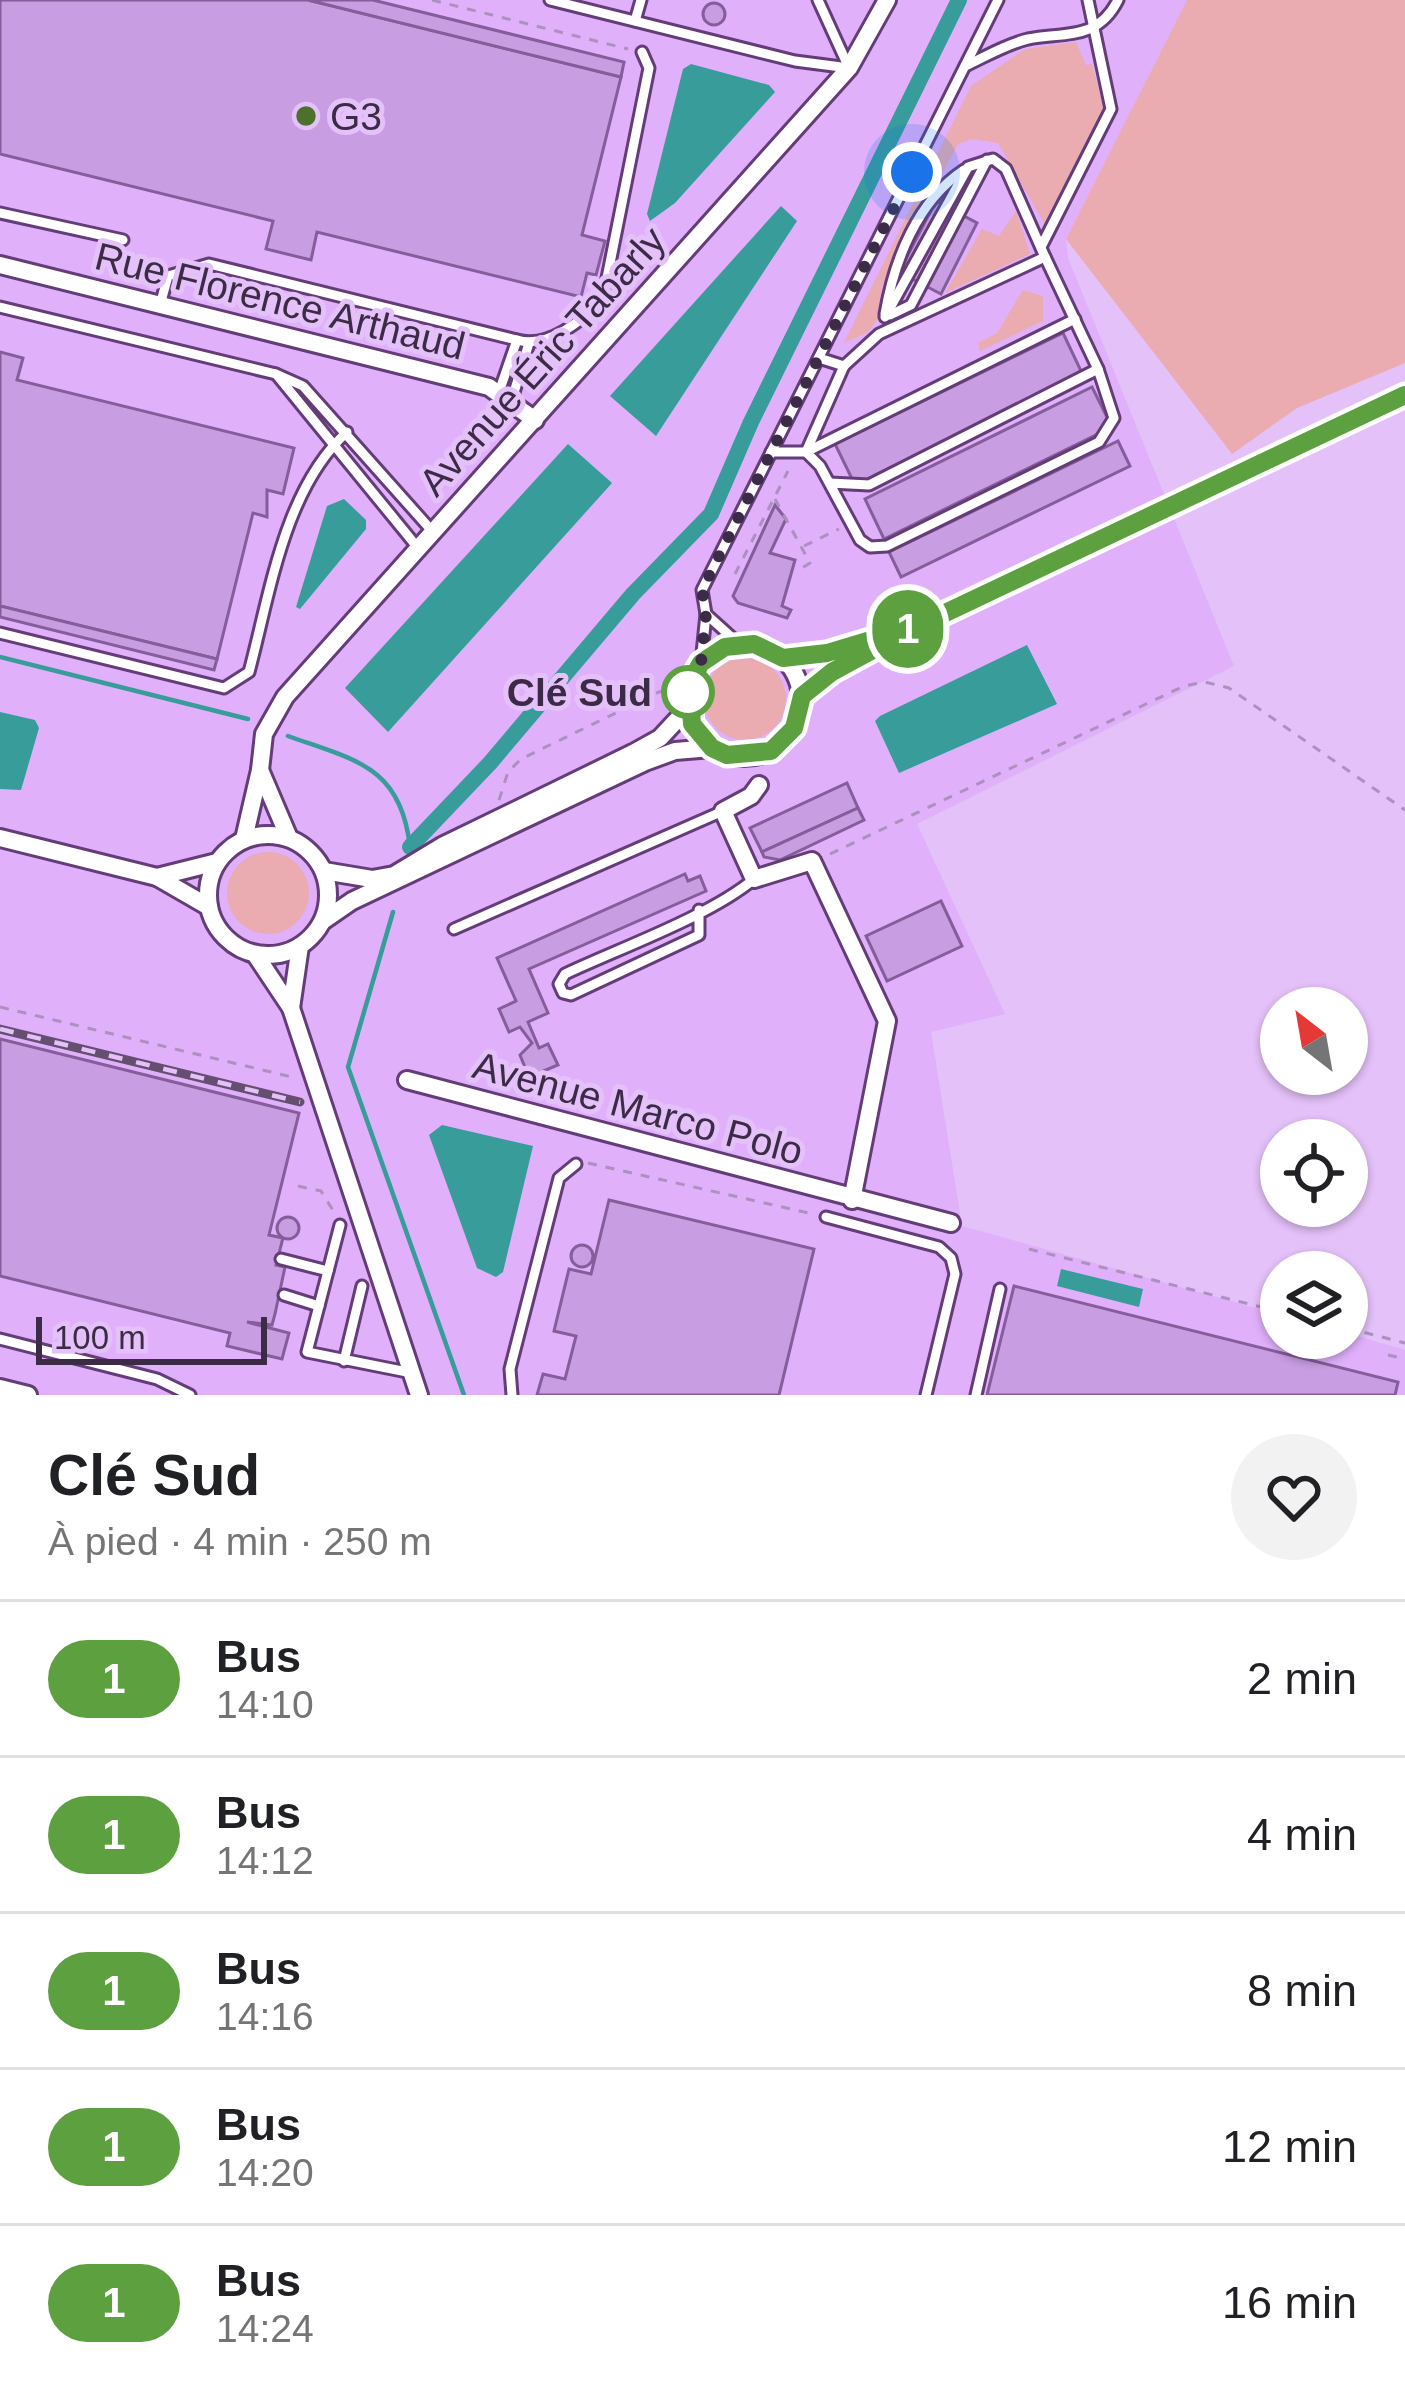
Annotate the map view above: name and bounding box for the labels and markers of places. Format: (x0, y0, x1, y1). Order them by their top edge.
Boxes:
place label: G3 (330, 95, 382, 138)
marker: G3 (293, 103, 319, 129)
marker: Clé Sud (663, 667, 713, 717)
place label: Clé Sud (507, 671, 652, 714)

